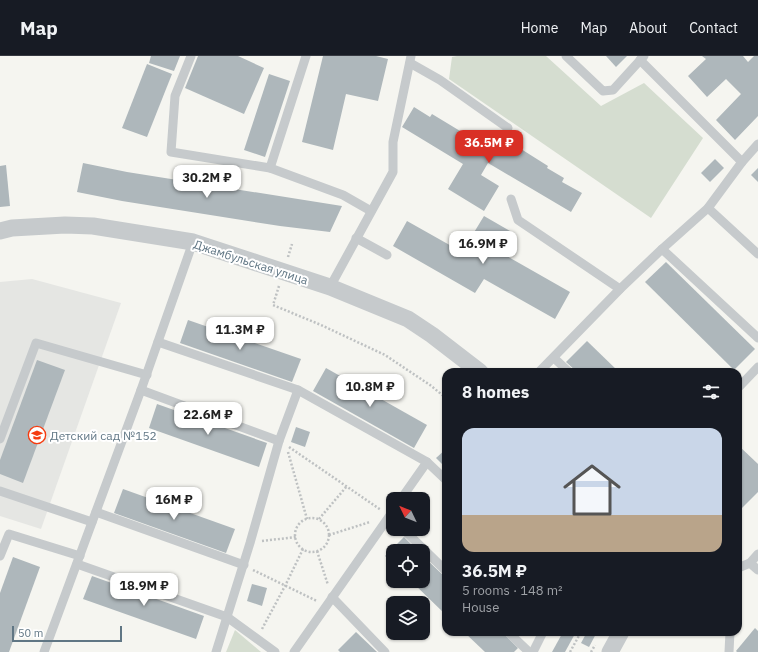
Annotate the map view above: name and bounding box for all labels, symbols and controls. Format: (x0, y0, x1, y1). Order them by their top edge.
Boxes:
text: Map (20, 16, 58, 40)
text: Home (521, 19, 558, 37)
text: Map (580, 19, 607, 37)
text: About (629, 19, 667, 37)
text: Contact (689, 19, 738, 37)
pin: 36.5M ₽ (452, 130, 526, 164)
text: 36.5M ₽ (464, 134, 514, 151)
pin: 30.2M ₽ (170, 165, 244, 199)
text: 30.2M ₽ (182, 169, 232, 186)
pin: 16.9M ₽ (446, 231, 520, 265)
text: 16.9M ₽ (458, 235, 508, 252)
street label: Джамбульская улица (192, 236, 311, 288)
pin: 11.3M ₽ (203, 317, 277, 351)
text: 11.3M ₽ (215, 321, 265, 338)
pin: 10.8M ₽ (333, 374, 407, 408)
text: 10.8M ₽ (345, 378, 395, 395)
text: 8 homes (462, 381, 529, 403)
icon: filters (700, 381, 722, 403)
pin: 22.6M ₽ (171, 402, 245, 436)
text: 22.6M ₽ (183, 406, 233, 423)
school or university icon: Детский сад №152 (27, 425, 47, 445)
place label: Детский сад №152 (50, 428, 157, 443)
icon: home (556, 454, 628, 526)
pin: 16M ₽ (146, 487, 202, 521)
text: 16M ₽ (155, 491, 193, 508)
north arrow (386, 492, 430, 536)
map controls (386, 492, 430, 640)
button: locate (386, 544, 430, 588)
text: 36.5M ₽ (462, 560, 527, 582)
pin: 18.9M ₽ (107, 573, 181, 607)
text: 18.9M ₽ (119, 577, 169, 594)
text: 5 rooms · 148 m² (462, 582, 563, 599)
button: layers (386, 596, 430, 640)
text: House (462, 599, 499, 616)
scale bar (12, 624, 122, 643)
text: 50 m (18, 626, 43, 640)

